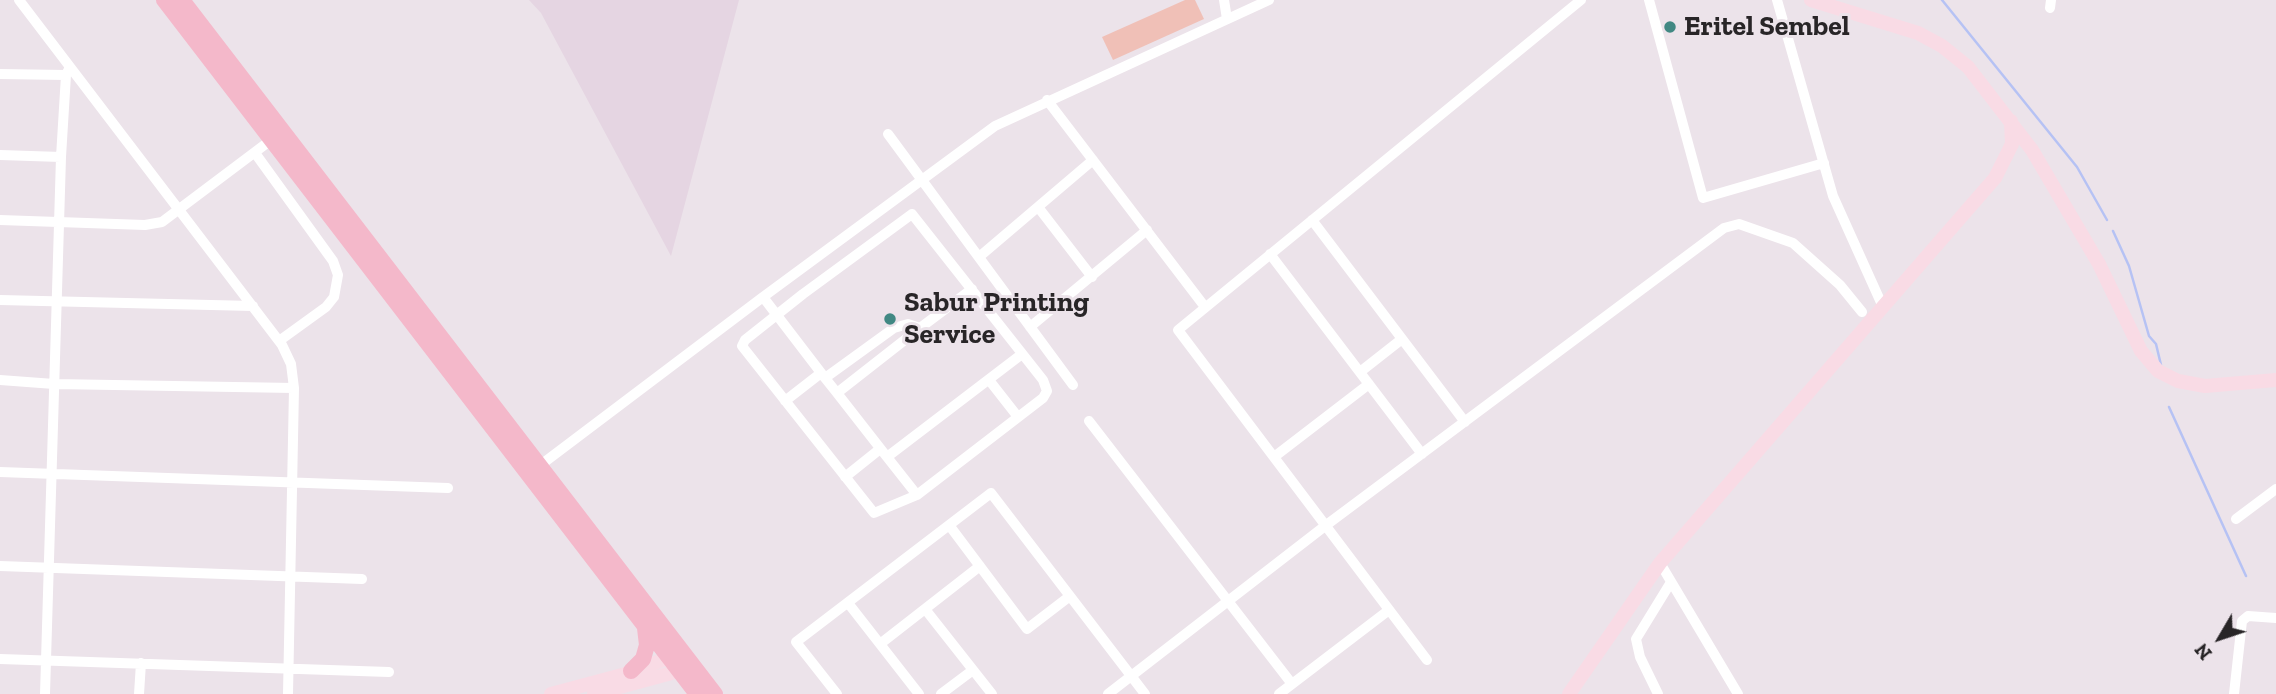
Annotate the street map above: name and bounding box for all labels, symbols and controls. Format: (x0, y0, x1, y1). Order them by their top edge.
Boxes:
place label: Eritel Sembel (1684, 10, 1850, 44)
marker: Eritel Sembel (1662, 19, 1678, 35)
place label: Sabur Printing Service (904, 286, 1089, 352)
marker: Sabur Printing Service (882, 311, 898, 327)
north arrow (2185, 603, 2255, 673)
text: N (2190, 639, 2217, 664)

